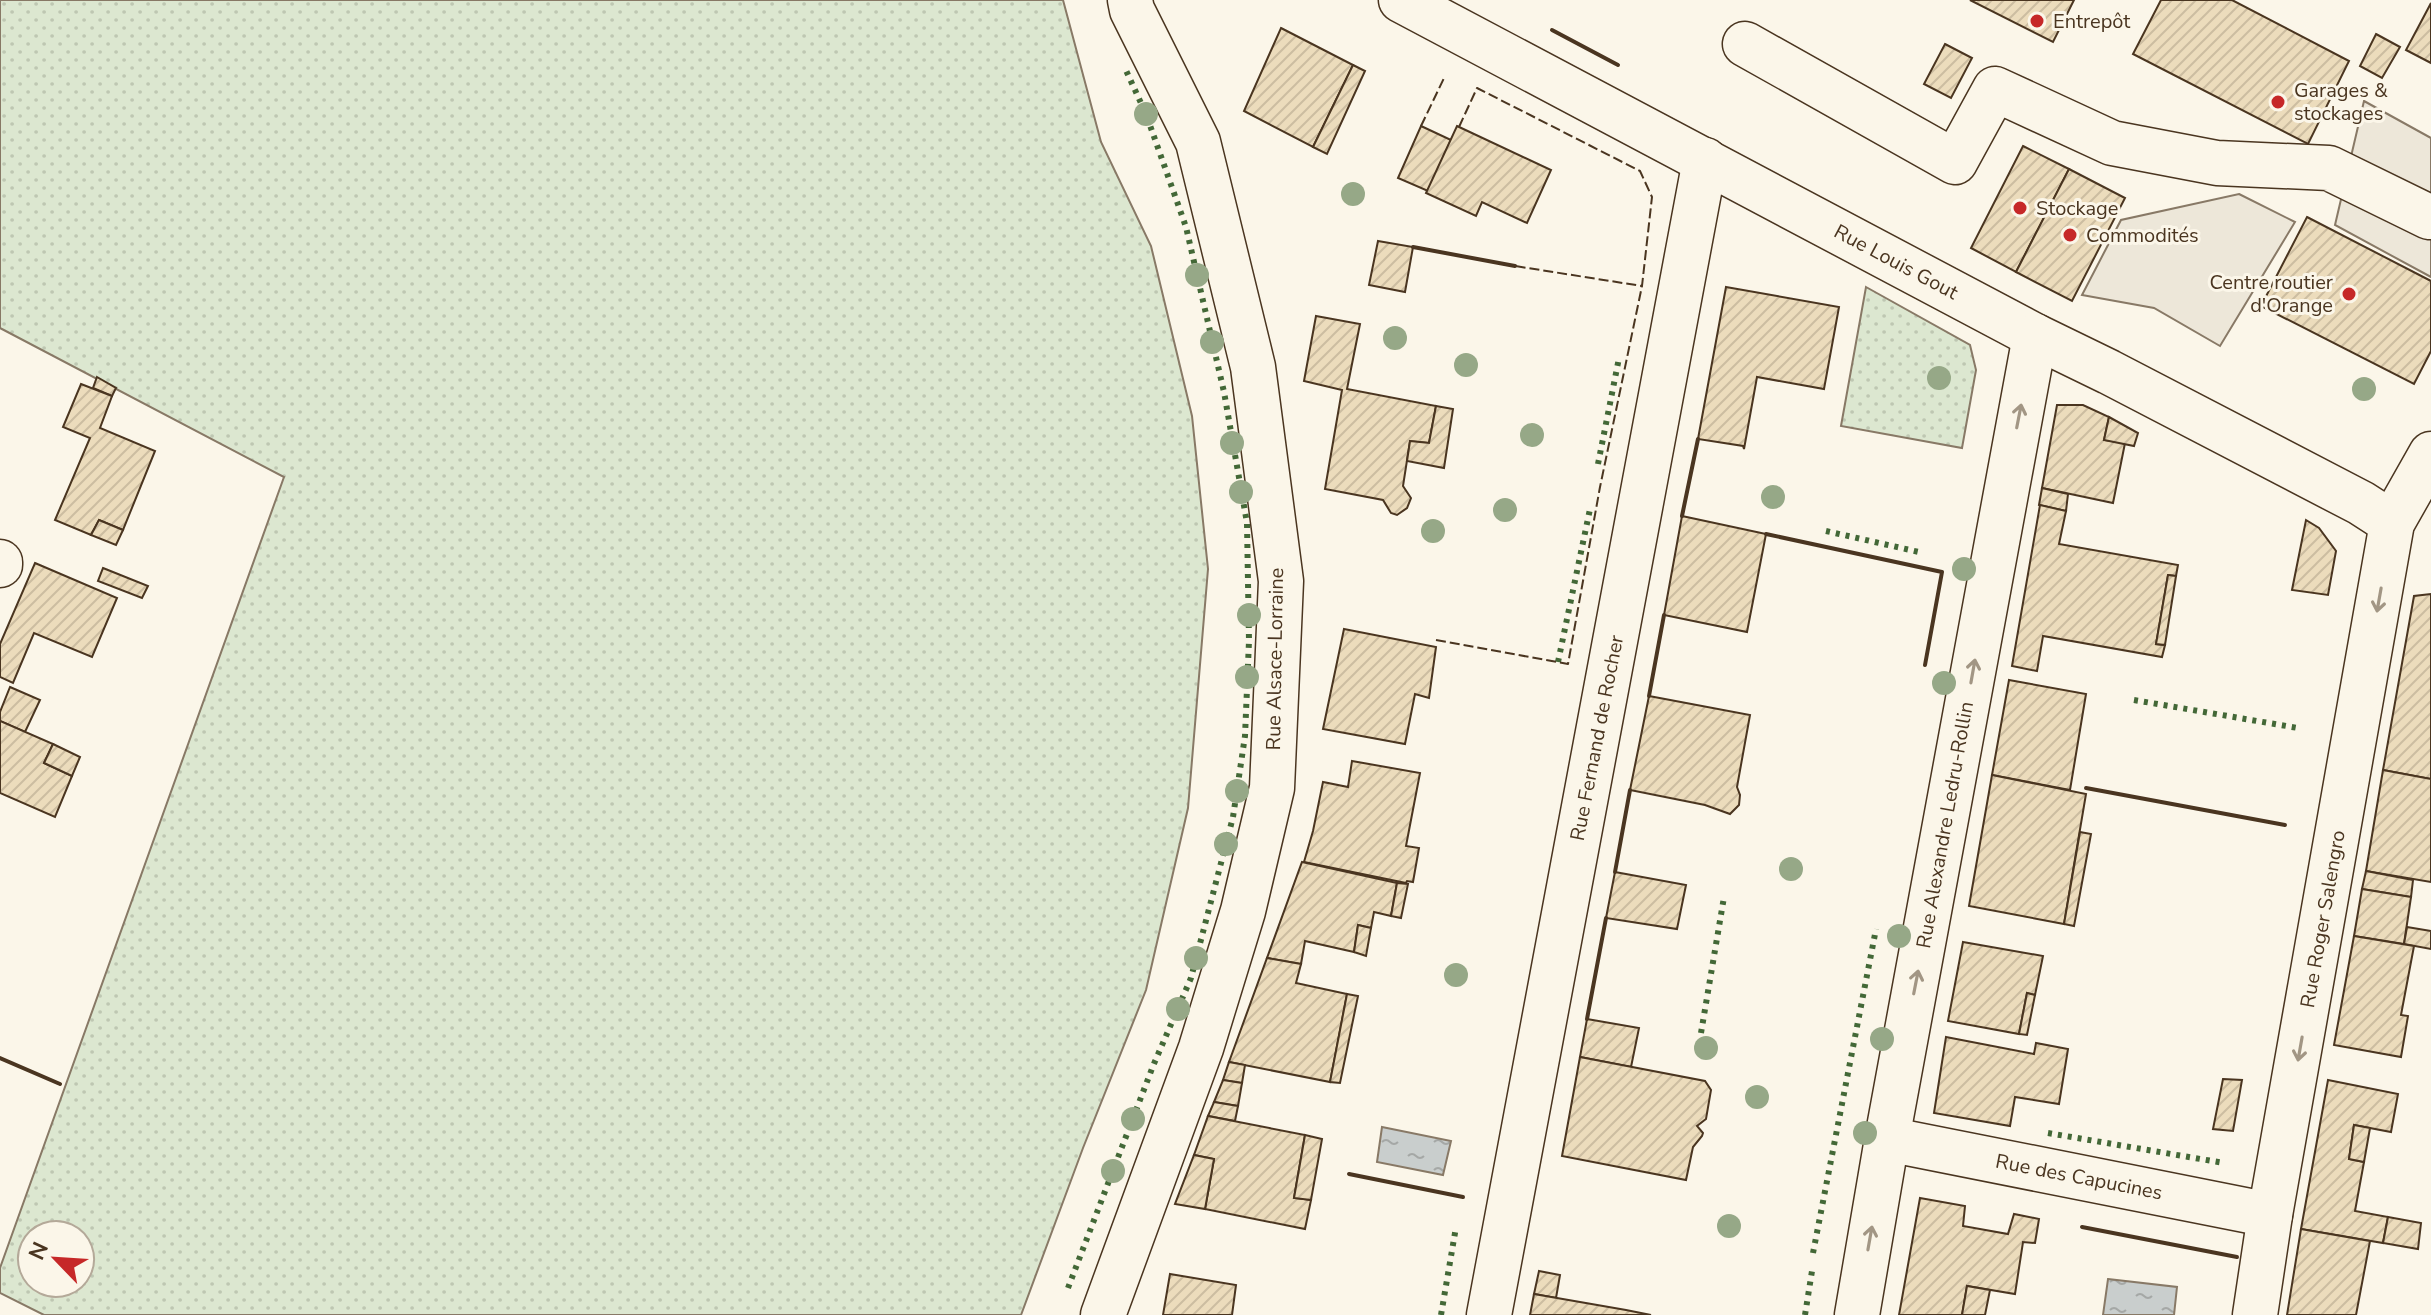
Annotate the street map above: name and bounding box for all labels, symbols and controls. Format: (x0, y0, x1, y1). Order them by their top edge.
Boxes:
place label: Entrepôt (2053, 8, 2131, 35)
marker: Entrepôt (2028, 12, 2046, 30)
place label: Garages & stockages (2294, 77, 2388, 127)
marker: Garages & stockages (2269, 93, 2287, 111)
place label: Stockage (2036, 195, 2118, 222)
marker: Stockage (2011, 199, 2029, 217)
street label: Rue Louis Gout (1829, 218, 1964, 306)
place label: Commodités (2086, 222, 2199, 249)
marker: Commodités (2061, 226, 2079, 244)
place label: Centre routier d'Orange (2210, 269, 2333, 319)
marker: Centre routier d'Orange (2340, 285, 2358, 303)
one-way arrow (2013, 403, 2028, 429)
street label: Rue Alsace-Lorraine (1260, 567, 1290, 751)
one-way arrow (2370, 587, 2385, 612)
street label: Rue Fernand de Rocher (1564, 633, 1630, 843)
one-way arrow (1967, 659, 1982, 685)
street label: Rue Alexandre Ledru-Rollin (1910, 699, 1980, 951)
street label: Rue Roger Salengro (2294, 828, 2352, 1010)
one-way arrow (1910, 970, 1925, 996)
one-way arrow (2292, 1036, 2307, 1061)
street label: Rue des Capucines (1993, 1148, 2165, 1206)
north arrow (16, 1219, 96, 1299)
one-way arrow (1863, 1226, 1878, 1251)
text: N (22, 1237, 56, 1265)

